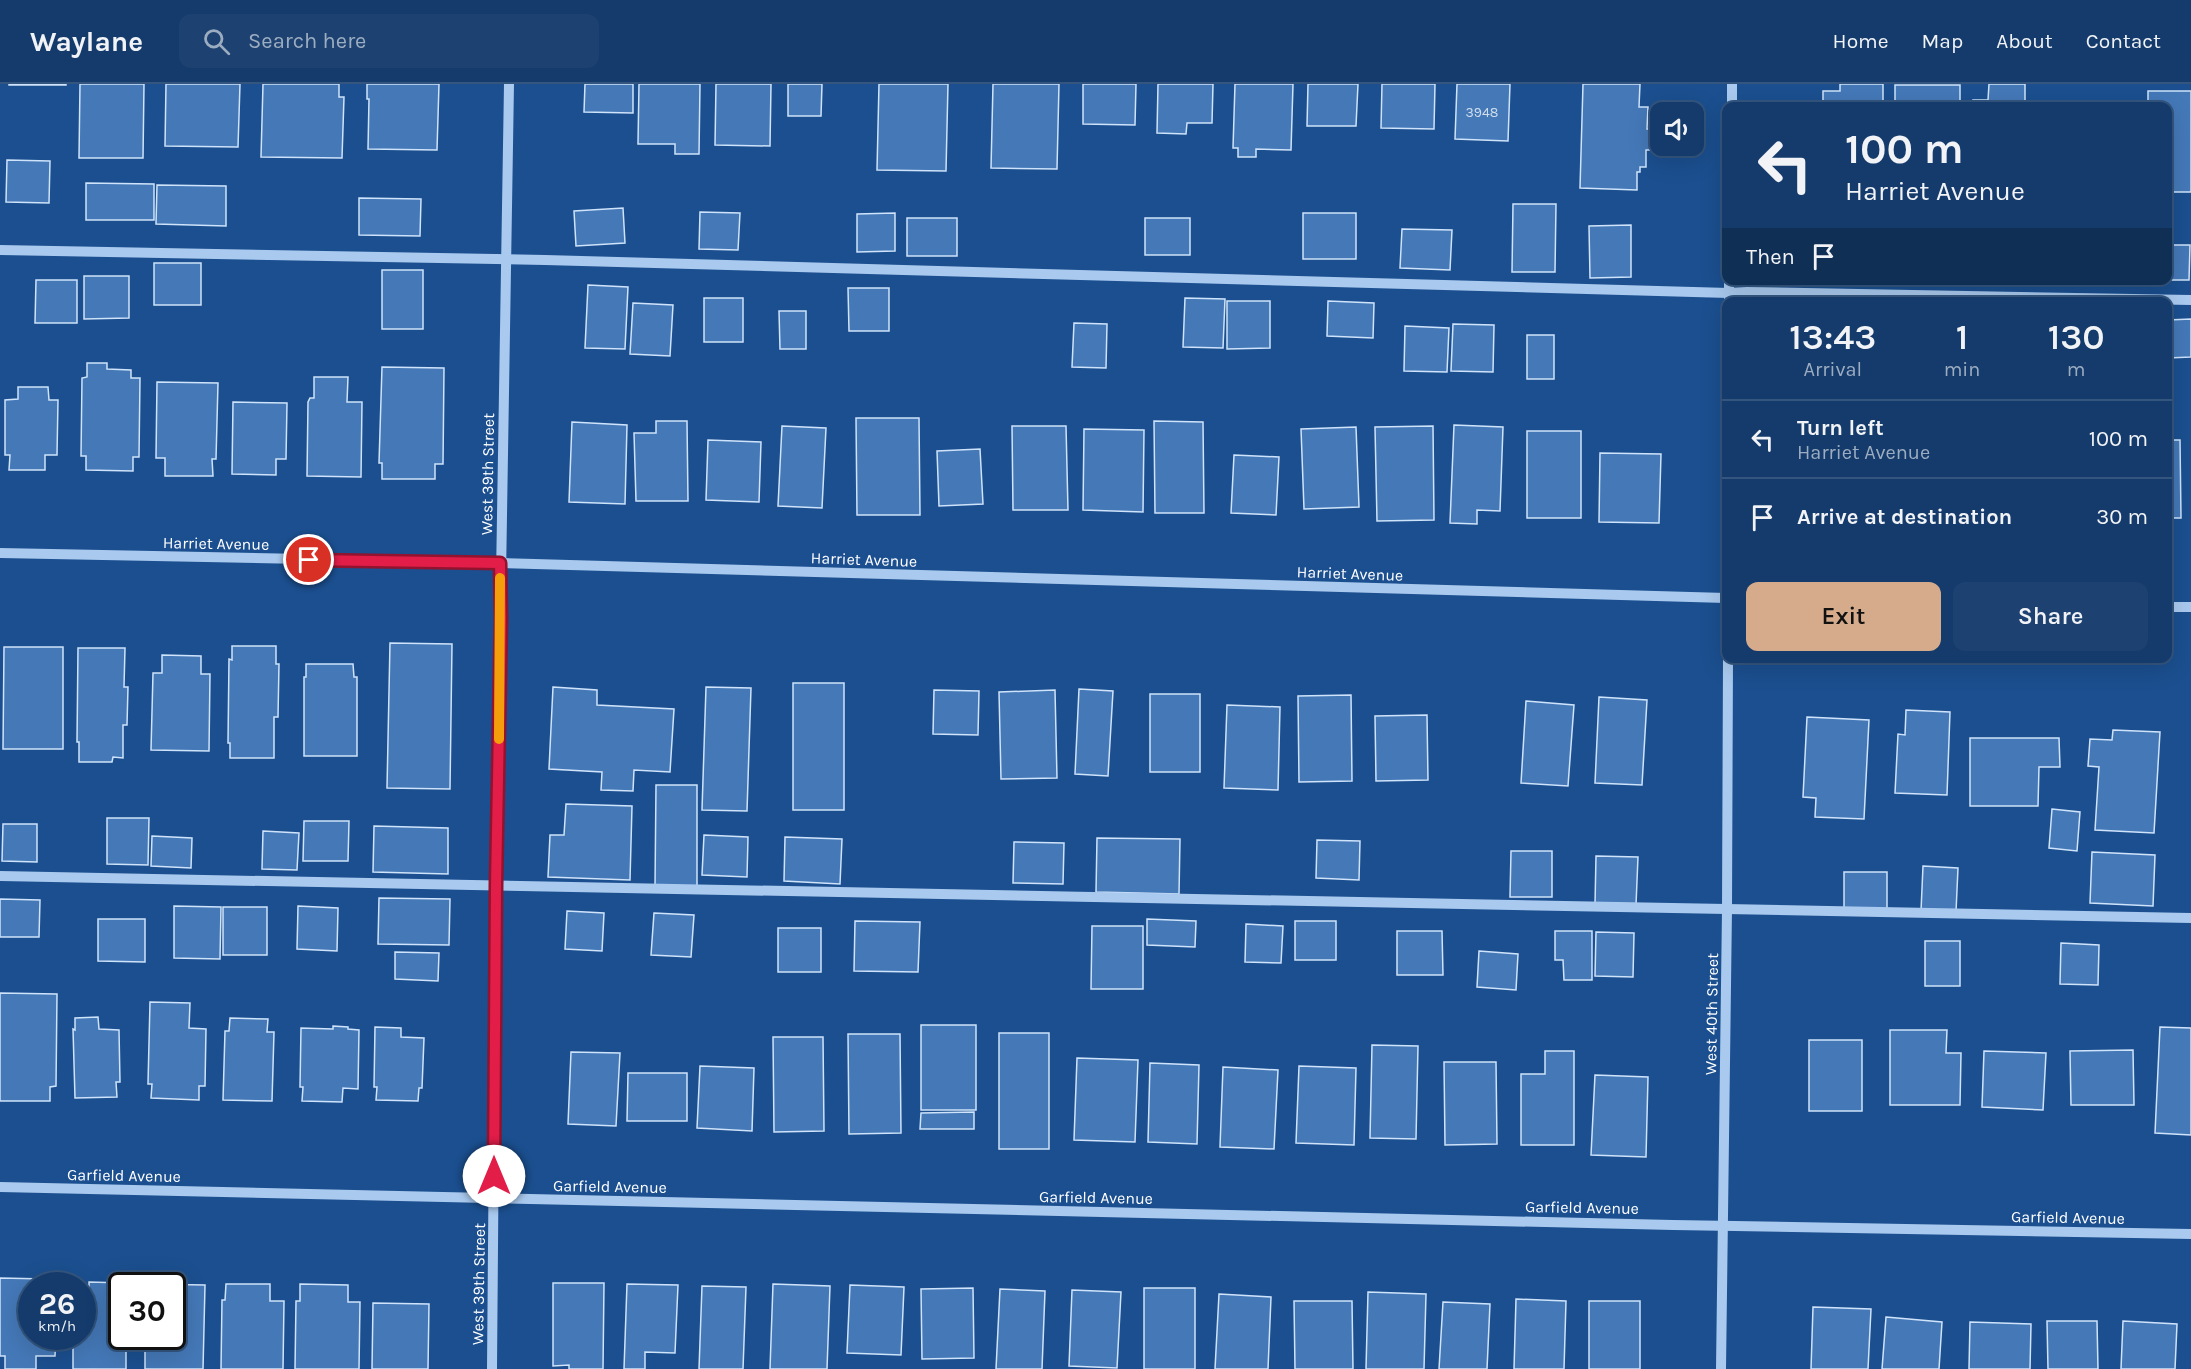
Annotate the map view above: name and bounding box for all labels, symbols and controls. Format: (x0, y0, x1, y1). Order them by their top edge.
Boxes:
search box (179, 14, 599, 68)
text: Waylane (30, 25, 143, 58)
icon: search (200, 25, 233, 58)
text: Search here (248, 28, 366, 54)
text: Home (1833, 29, 1889, 53)
text: Map (1922, 29, 1963, 53)
text: About (1996, 29, 2053, 53)
text: Contact (2086, 29, 2161, 53)
map controls (1650, 102, 1704, 156)
button: sound (1650, 102, 1704, 156)
house number: 3948 (1466, 104, 1498, 121)
text: 100 m (1845, 124, 1964, 174)
icon: left (1746, 126, 1824, 204)
text: Harriet Avenue (1845, 175, 2025, 207)
icon: arrive (1807, 240, 1840, 273)
text: Then (1746, 244, 1795, 270)
text: 13:43 (1789, 316, 1876, 358)
text: 1 (1956, 316, 1968, 358)
text: 130 (2048, 316, 2105, 358)
text: Arrival (1804, 358, 1862, 381)
text: min (1944, 358, 1980, 381)
text: m (2067, 358, 2086, 381)
street label: West 39th Street (477, 413, 498, 535)
text: Turn left (1797, 415, 1884, 441)
icon: left (1746, 423, 1779, 456)
text: 100 m (2089, 426, 2148, 452)
text: Harriet Avenue (1797, 441, 1930, 464)
icon: arrive (1746, 501, 1779, 534)
text: Arrive at destination (1797, 504, 2012, 530)
text: 30 m (2096, 504, 2148, 530)
street label: Harriet Avenue (163, 533, 269, 554)
pin (283, 534, 334, 585)
icon: arrive (292, 543, 325, 576)
street label: Harriet Avenue (810, 548, 918, 571)
street label: Harriet Avenue (1296, 562, 1404, 585)
button: Exit (1746, 582, 1941, 651)
button: Share (1953, 582, 2148, 651)
street label: West 40th Street (1701, 953, 1722, 1075)
position arrow (462, 1144, 526, 1208)
street label: Garfield Avenue (67, 1165, 181, 1186)
street label: Garfield Avenue (553, 1176, 667, 1197)
street label: Garfield Avenue (1039, 1187, 1153, 1208)
street label: Garfield Avenue (1525, 1197, 1639, 1218)
street label: Garfield Avenue (2011, 1207, 2125, 1228)
street label: West 39th Street (468, 1223, 489, 1345)
speed limit sign: 30 (108, 1272, 186, 1350)
text: 26 (39, 1286, 75, 1322)
text: km/h (38, 1317, 76, 1335)

